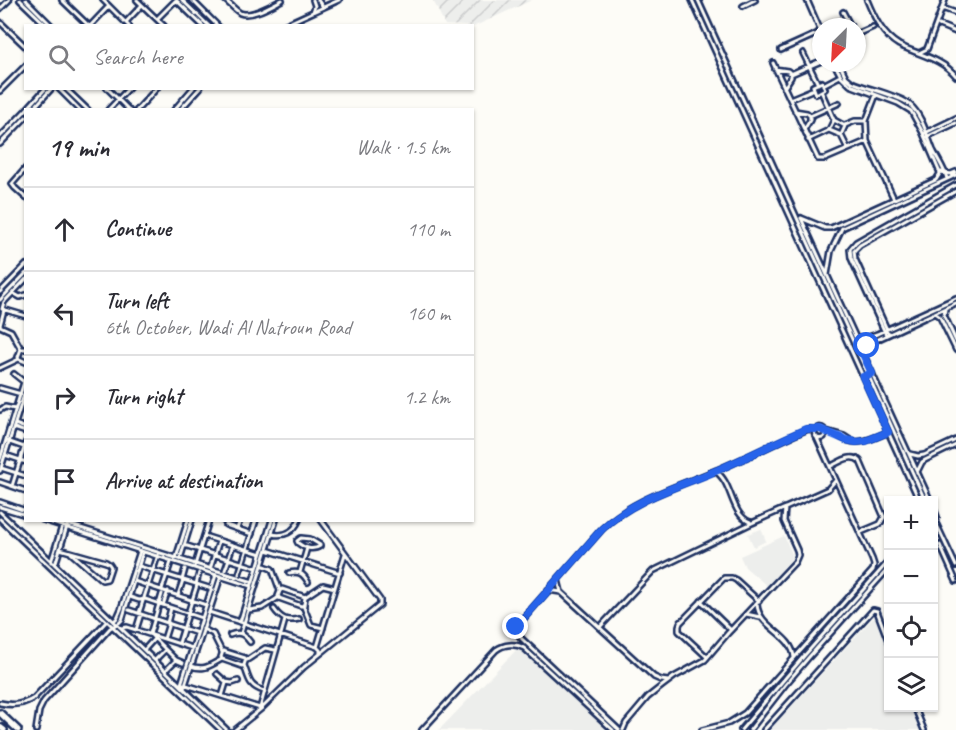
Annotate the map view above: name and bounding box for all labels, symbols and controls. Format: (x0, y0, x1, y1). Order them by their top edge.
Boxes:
north arrow (812, 18, 866, 72)
search box (24, 24, 474, 90)
icon: search (45, 41, 78, 74)
text: Search here (93, 43, 183, 71)
text: 19 min (48, 131, 109, 164)
text: Walk · 1.5 km (356, 135, 450, 160)
icon: ahead (48, 213, 81, 246)
text: Continue (105, 215, 171, 243)
text: 110 m (407, 217, 450, 242)
text: Turn left (105, 287, 169, 315)
icon: left (48, 297, 81, 330)
text: 160 m (407, 301, 450, 326)
text: 6th October, Wadi Al Natroun Road (105, 315, 351, 340)
route start (853, 332, 879, 358)
icon: right (48, 381, 81, 414)
text: Turn right (105, 383, 182, 411)
text: 1.2 km (404, 385, 450, 410)
icon: arrive (48, 465, 81, 498)
text: Arrive at destination (105, 467, 262, 495)
map controls (884, 496, 938, 712)
button: + (884, 496, 938, 550)
button: − (884, 550, 938, 604)
button: locate (884, 604, 938, 658)
route end (502, 613, 528, 639)
button: layers (884, 658, 938, 712)

